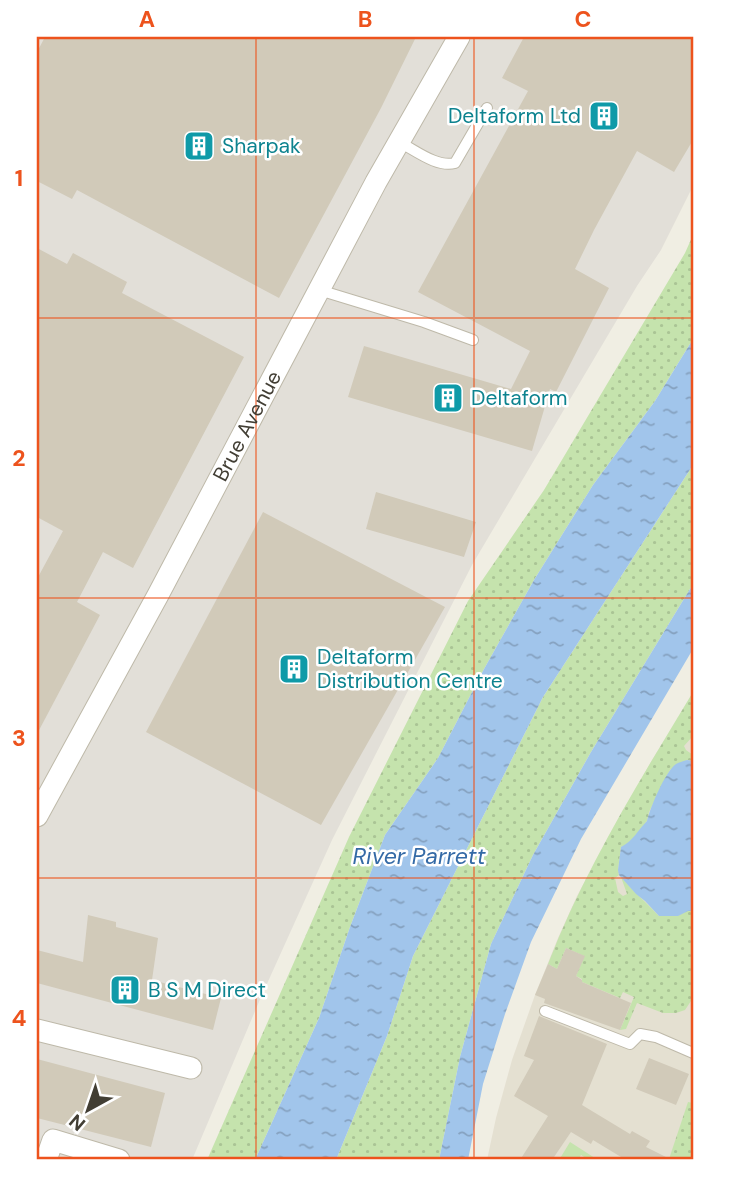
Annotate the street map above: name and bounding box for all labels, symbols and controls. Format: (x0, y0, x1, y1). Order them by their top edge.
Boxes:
text: A (139, 4, 155, 34)
text: B (358, 4, 372, 34)
text: C (575, 4, 591, 34)
building icon: Deltaform Ltd (587, 99, 621, 133)
place label: Deltaform Ltd (448, 102, 581, 130)
building icon: Sharpak (182, 129, 216, 163)
place label: Sharpak (222, 132, 301, 160)
text: 1 (15, 163, 23, 193)
street label: Brue Avenue (206, 366, 288, 486)
building icon: Deltaform (431, 381, 465, 415)
place label: Deltaform (471, 384, 567, 412)
text: 2 (12, 443, 26, 473)
place label: Deltaform Distribution Centre (317, 643, 503, 695)
building icon: Deltaform Distribution Centre (277, 652, 311, 686)
text: 3 (12, 723, 26, 753)
water label: River Parrett (352, 841, 486, 871)
building icon: B S M Direct (108, 973, 142, 1007)
place label: B S M Direct (148, 976, 266, 1004)
text: 4 (12, 1003, 27, 1033)
north arrow (52, 1074, 122, 1144)
text: N (64, 1109, 91, 1137)

